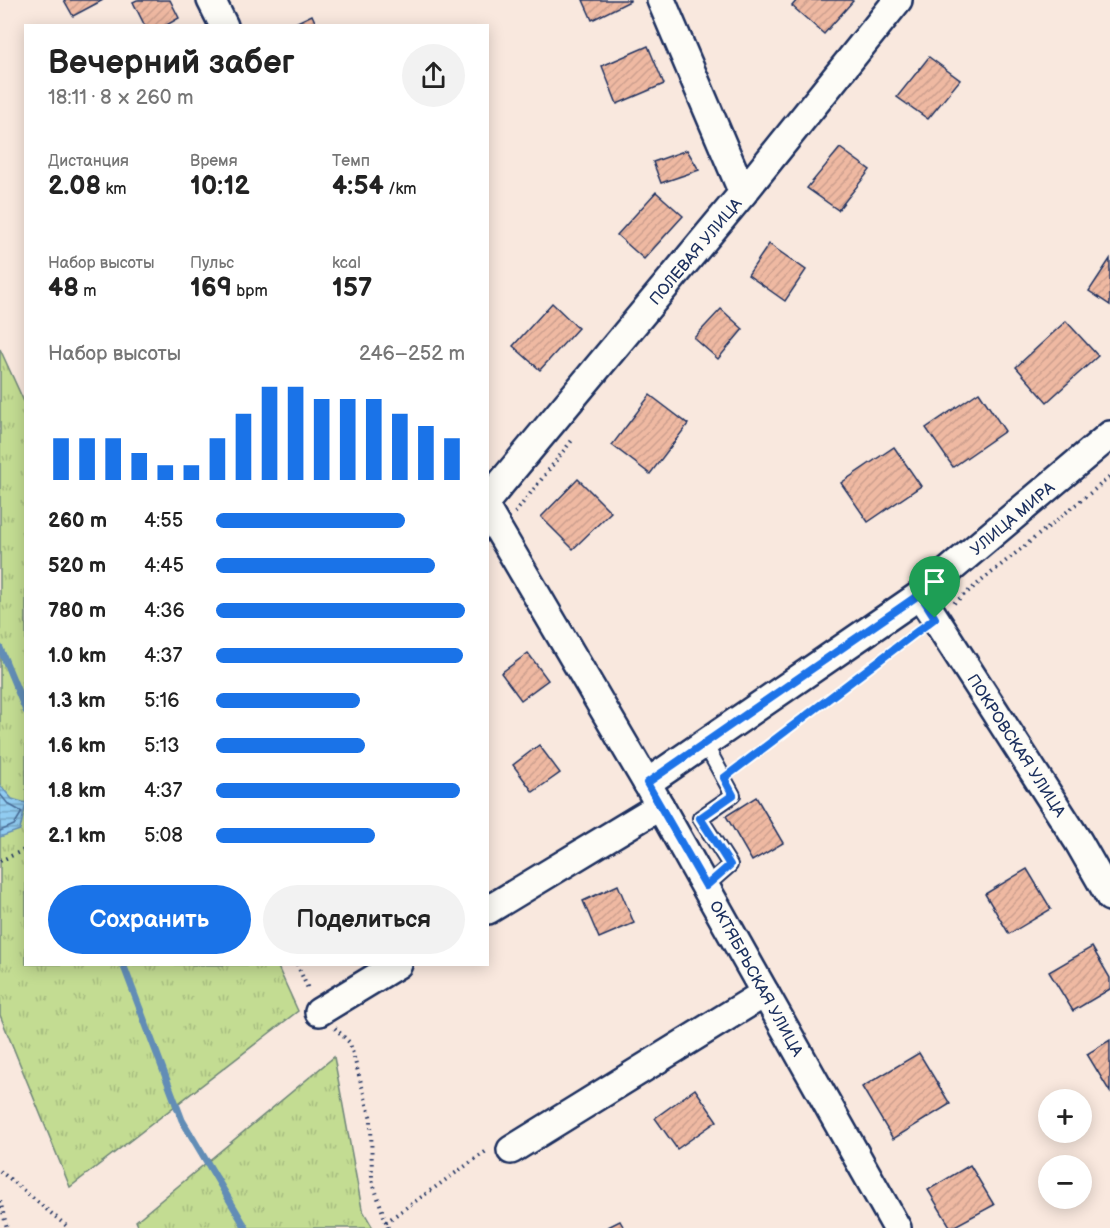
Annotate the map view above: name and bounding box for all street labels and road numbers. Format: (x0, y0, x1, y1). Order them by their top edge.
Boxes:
street label: ПОЛЕВАЯ УЛИЦА (646, 194, 747, 309)
street label: УЛИЦА МИРА (967, 478, 1059, 560)
street label: ПОКРОВСКАЯ УЛИЦА (962, 671, 1069, 821)
street label: ОКТЯБРЬСКАЯ УЛИЦА (705, 898, 807, 1060)

